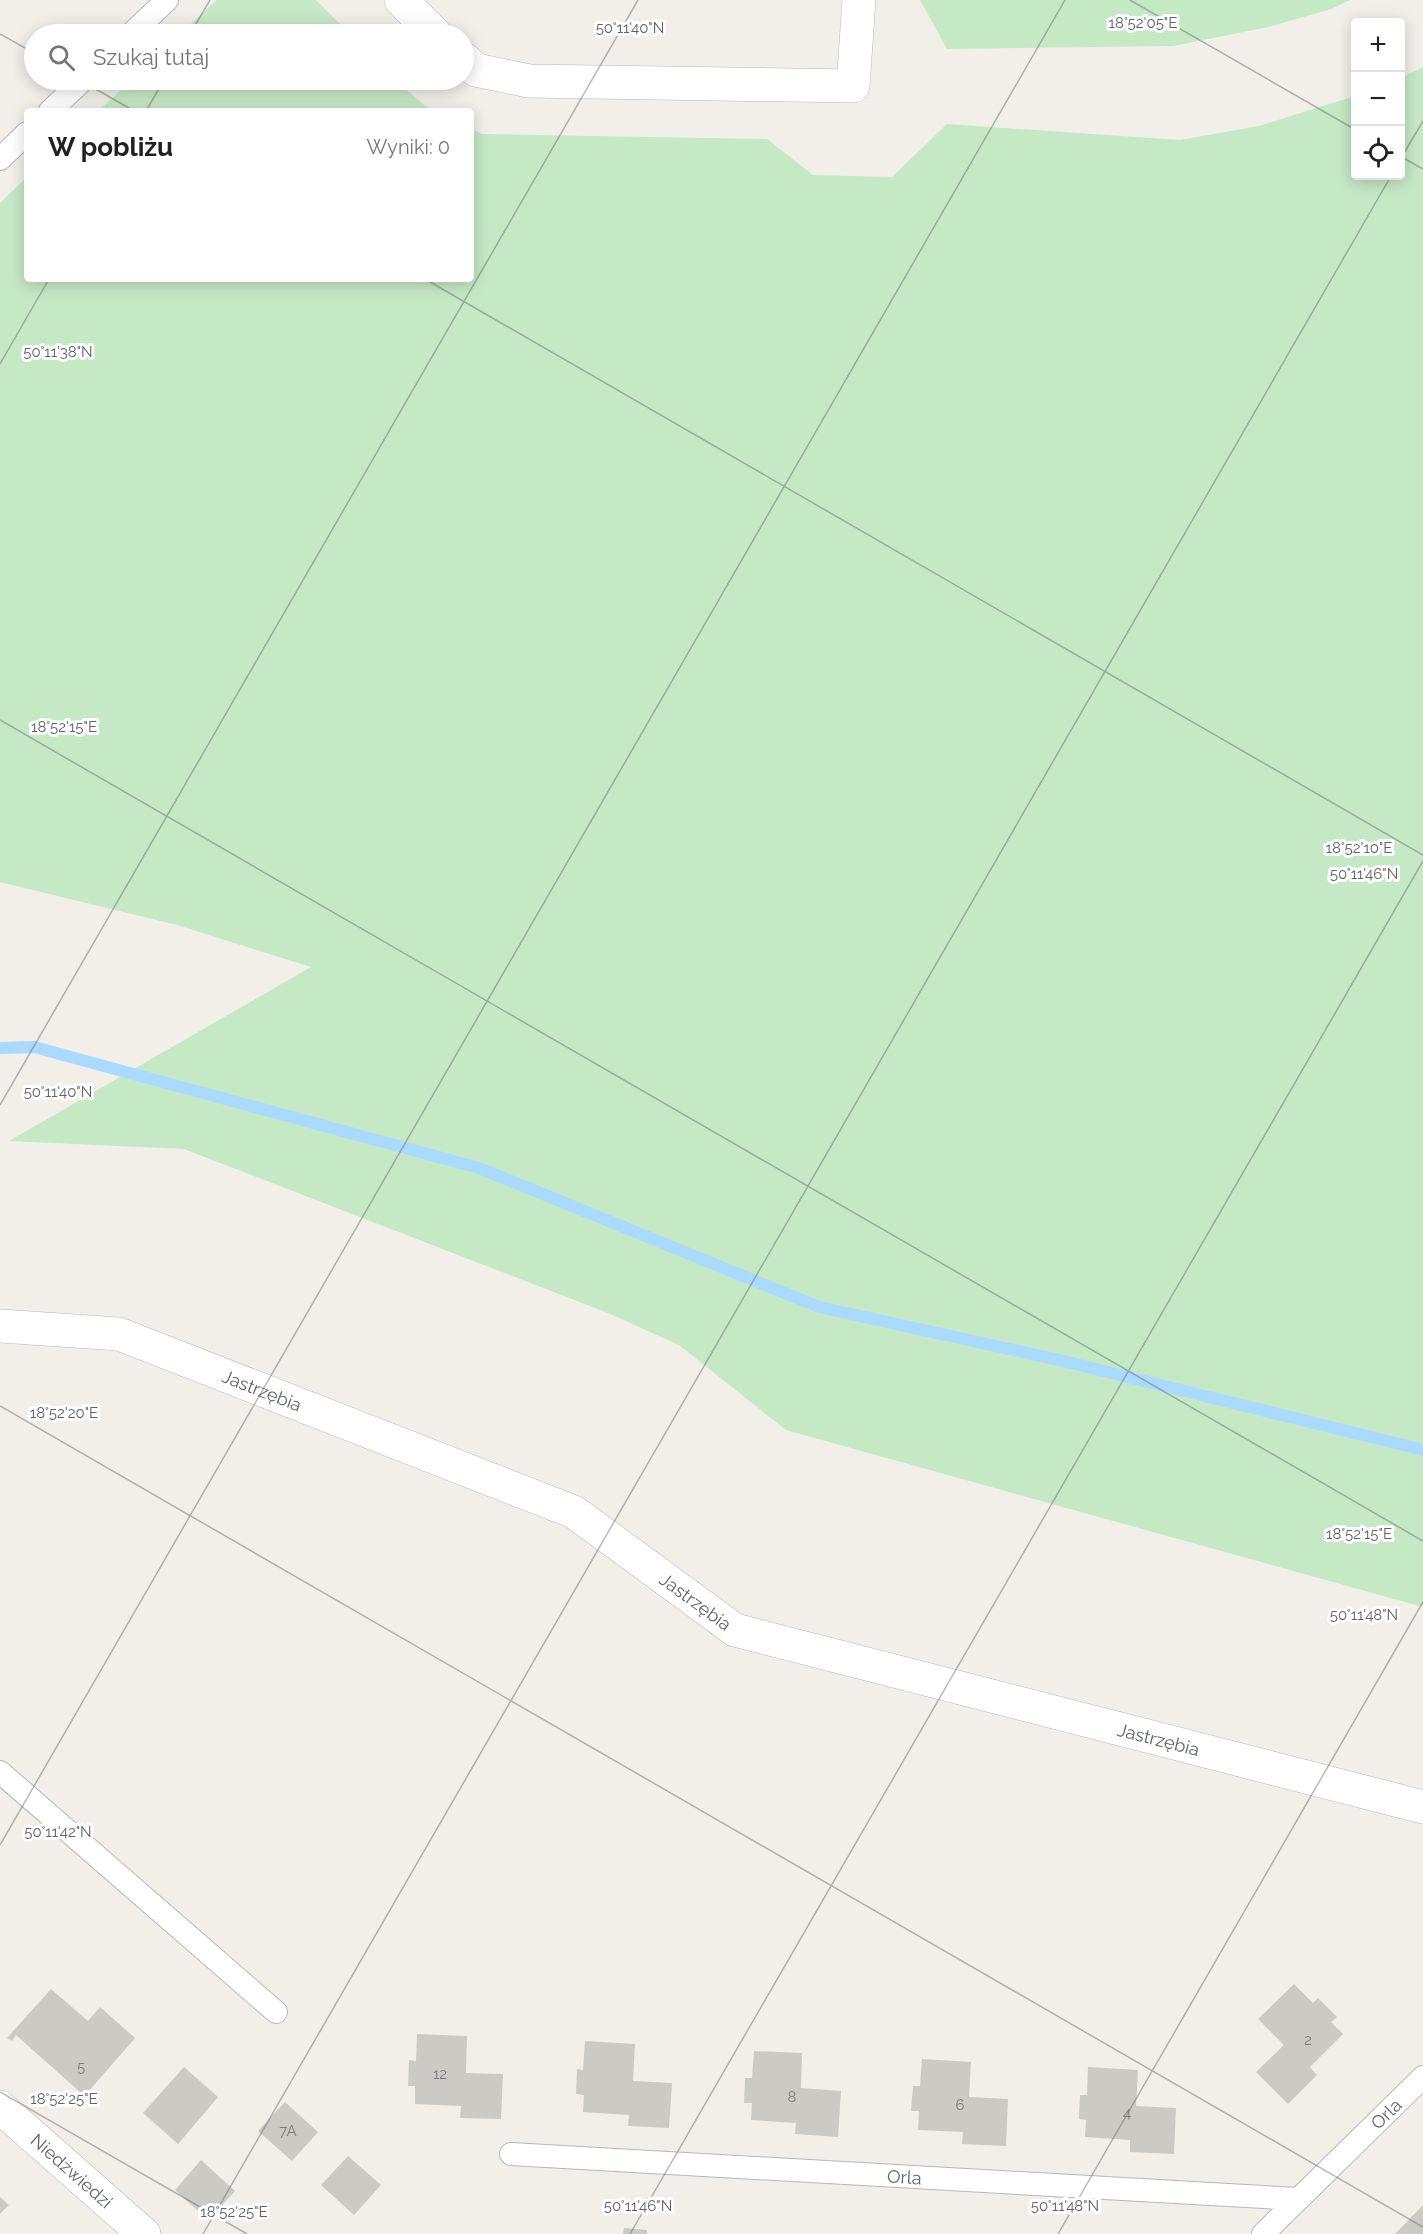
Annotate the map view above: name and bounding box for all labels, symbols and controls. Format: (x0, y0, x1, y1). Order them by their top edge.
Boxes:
text: 18°52'05"E (1109, 14, 1177, 32)
map controls (1351, 18, 1405, 180)
button: + (1351, 18, 1405, 72)
text: 50°11'40"N (596, 19, 664, 37)
search box (24, 24, 474, 90)
icon: search (45, 41, 78, 74)
text: Szukaj tutaj (93, 44, 209, 70)
button: − (1351, 72, 1405, 126)
button: locate (1351, 126, 1405, 180)
text: W pobliżu (48, 132, 173, 162)
text: Wyniki: 0 (366, 135, 450, 159)
text: 50°11'38"N (23, 343, 93, 361)
text: 18°52'15"E (31, 718, 97, 736)
text: 18°52'10"E (1325, 839, 1393, 857)
text: 50°11'46"N (1330, 865, 1398, 883)
text: 50°11'40"N (24, 1083, 92, 1101)
street label: Jastrzębia (219, 1365, 305, 1415)
text: 18°52'20"E (30, 1404, 98, 1422)
text: 18°52'15"E (1326, 1525, 1392, 1543)
street label: Jastrzębia (656, 1568, 736, 1634)
text: 50°11'48"N (1330, 1606, 1398, 1624)
street label: Jastrzębia (1116, 1718, 1202, 1760)
text: 50°11'42"N (24, 1823, 92, 1841)
house number: 2 (1304, 2031, 1312, 2049)
house number: 5 (77, 2058, 85, 2076)
house number: 12 (433, 2065, 447, 2083)
house number: 8 (788, 2088, 797, 2106)
text: 18°52'25"E (30, 2090, 98, 2108)
street label: Orla (1366, 2094, 1405, 2133)
house number: 6 (955, 2096, 965, 2114)
house number: 4 (1123, 2104, 1131, 2122)
house number: 7A (279, 2122, 297, 2140)
street label: Niedźwiedzi (27, 2129, 117, 2212)
street label: Orla (887, 2165, 922, 2188)
text: 50°11'46"N (604, 2197, 672, 2215)
text: 50°11'48"N (1031, 2197, 1099, 2215)
text: 18°52'25"E (200, 2203, 268, 2221)

